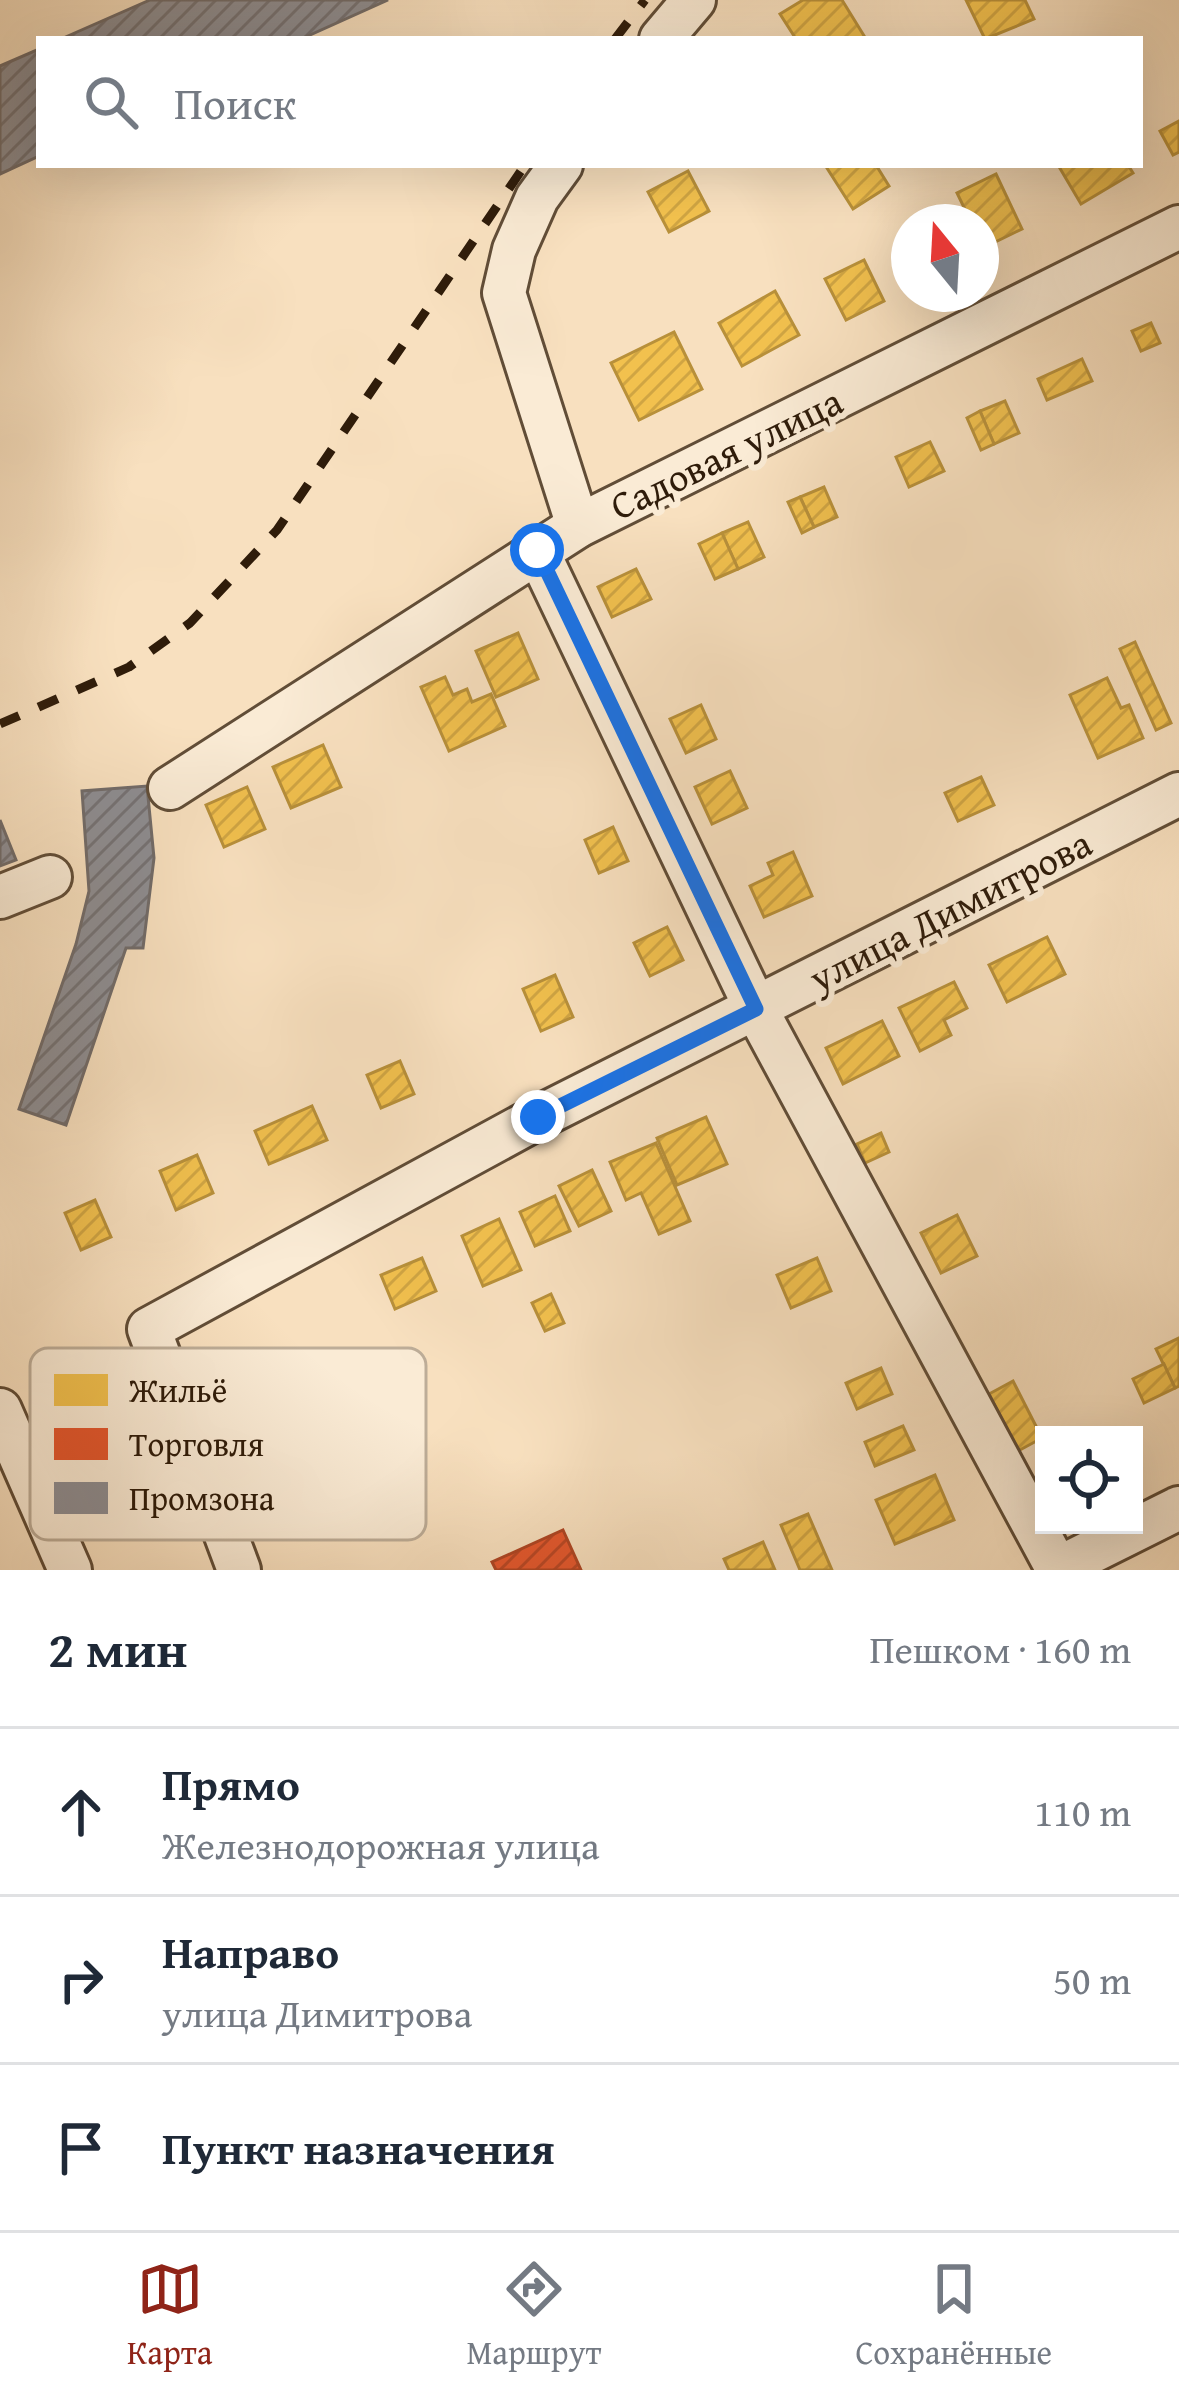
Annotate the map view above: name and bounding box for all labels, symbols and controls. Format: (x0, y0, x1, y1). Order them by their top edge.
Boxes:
search box (36, 36, 1143, 168)
icon: search (78, 69, 144, 135)
text: Поиск (174, 70, 296, 135)
north arrow (891, 204, 999, 312)
street label: Садовая улица (600, 372, 852, 533)
route start (510, 523, 564, 577)
street label: улица Димитрова (798, 814, 1101, 1006)
route end (511, 1090, 565, 1144)
legend (30, 1348, 426, 1540)
text: Жильё (128, 1366, 227, 1414)
text: Торговля (129, 1420, 264, 1468)
map controls (1035, 1426, 1143, 1534)
button: locate (1035, 1426, 1143, 1534)
text: Промзона (129, 1474, 275, 1522)
text: 2 мин (48, 1611, 187, 1686)
text: Пешком · 160 m (869, 1620, 1131, 1677)
text: Прямо (162, 1751, 300, 1816)
icon: ahead (48, 1779, 114, 1845)
text: 110 m (1034, 1783, 1131, 1840)
text: Железнодорожная улица (162, 1816, 600, 1873)
text: Направо (162, 1919, 339, 1984)
icon: right (48, 1947, 114, 2013)
text: 50 m (1053, 1951, 1131, 2008)
text: улица Димитрова (162, 1984, 472, 2041)
icon: arrive (48, 2115, 114, 2181)
text: Пункт назначения (162, 2115, 555, 2180)
tab: Карта (127, 2256, 212, 2376)
tab: Маршрут (466, 2256, 601, 2376)
tab: Сохранённые (855, 2256, 1052, 2376)

